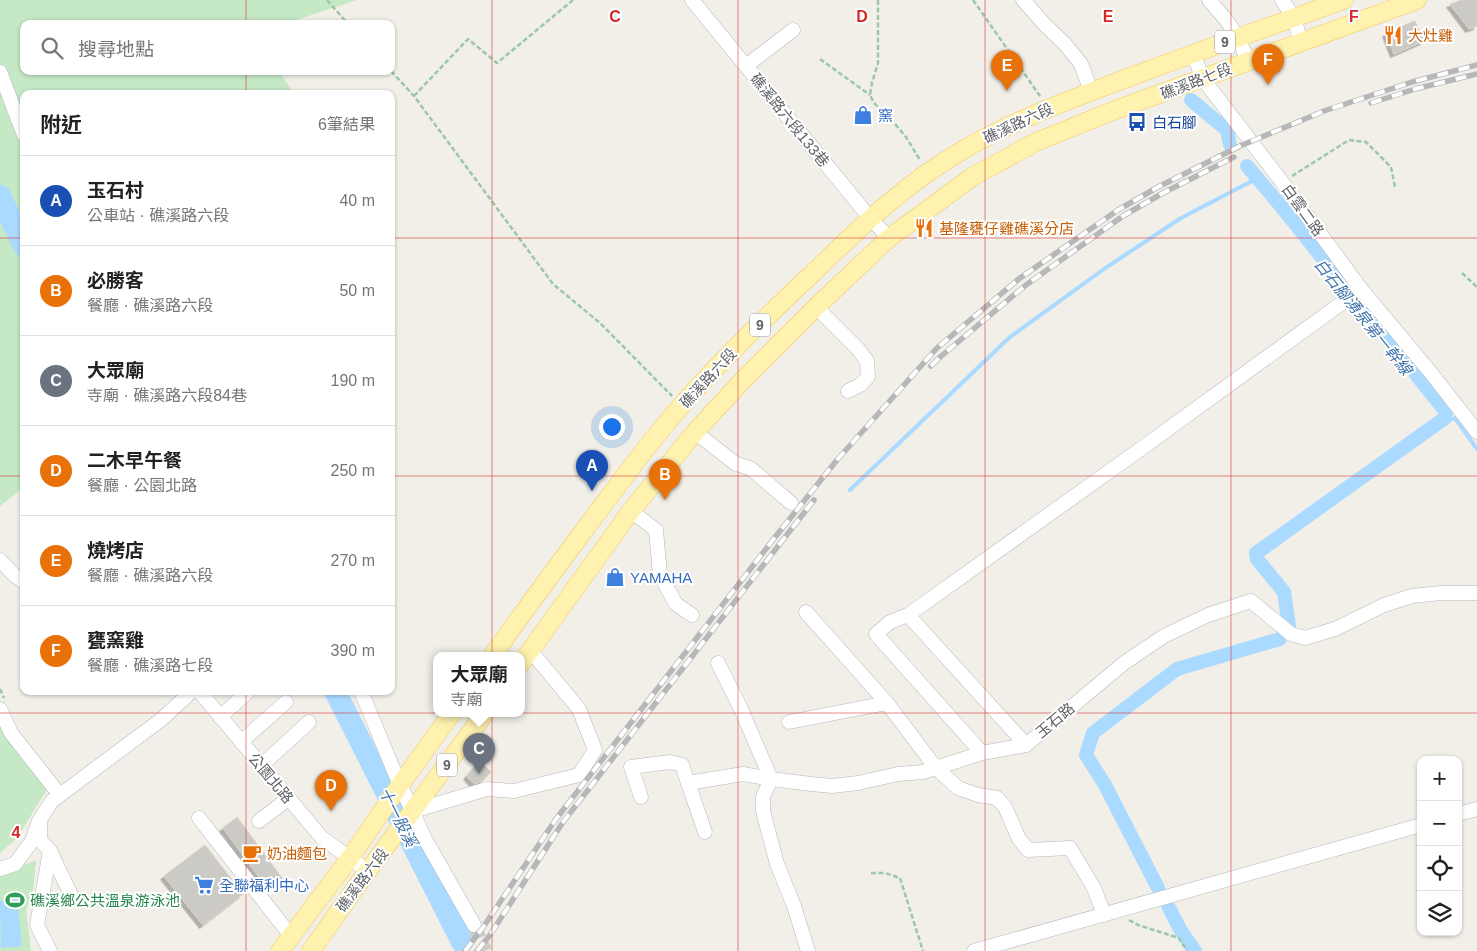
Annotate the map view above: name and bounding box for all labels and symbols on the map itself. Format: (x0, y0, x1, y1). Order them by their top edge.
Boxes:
text: C (609, 8, 621, 25)
text: D (856, 8, 868, 25)
text: E (1103, 8, 1114, 25)
text: F (1349, 8, 1359, 25)
restaurant icon: 大灶雞 (1382, 24, 1404, 46)
place label: 大灶雞 (1408, 27, 1453, 44)
road number: 9 (1215, 31, 1235, 54)
pin: F (1252, 44, 1284, 85)
pin: E (991, 50, 1023, 91)
street label: 礁溪路七段 (1158, 60, 1234, 102)
street label: 礁溪路六段133巷 (747, 70, 833, 170)
street label: 礁溪路六段 (980, 99, 1056, 147)
shop icon: 窯 (852, 104, 874, 126)
place label: 窯 (878, 107, 893, 124)
bus stop icon: 白石腳 (1126, 111, 1148, 133)
place label: 白石腳 (1152, 114, 1197, 131)
street label: 白雲二路 (1278, 181, 1328, 239)
restaurant icon: 基隆甕仔雞礁溪分店 (913, 217, 935, 239)
place label: 基隆甕仔雞礁溪分店 (939, 220, 1074, 237)
water label: 白石腳湧泉第一幹線 (1311, 256, 1416, 380)
road number: 9 (750, 314, 770, 336)
street label: 礁溪路六段 (676, 345, 740, 411)
your location (599, 414, 625, 440)
pin: A (576, 450, 608, 491)
pin: B (649, 459, 681, 500)
shop icon: YAMAHA (604, 566, 626, 588)
place label: YAMAHA (630, 569, 692, 586)
street label: 玉石路 (1032, 699, 1078, 741)
pin: C (463, 733, 495, 774)
street label: 公園北路 (245, 750, 297, 806)
road number: 9 (437, 754, 457, 776)
pin: D (315, 770, 347, 811)
water label: 十一股溪 (376, 785, 421, 851)
text: 4 (12, 824, 21, 841)
cafe icon: 奶油麵包 (241, 842, 263, 864)
place label: 奶油麵包 (267, 845, 327, 862)
street label: 礁溪路六段 (333, 845, 391, 915)
supermarket icon: 全聯福利中心 (193, 874, 215, 896)
place label: 全聯福利中心 (219, 877, 309, 894)
sports icon: 礁溪鄉公共溫泉游泳池 (4, 889, 26, 911)
place label: 礁溪鄉公共溫泉游泳池 (30, 892, 180, 909)

